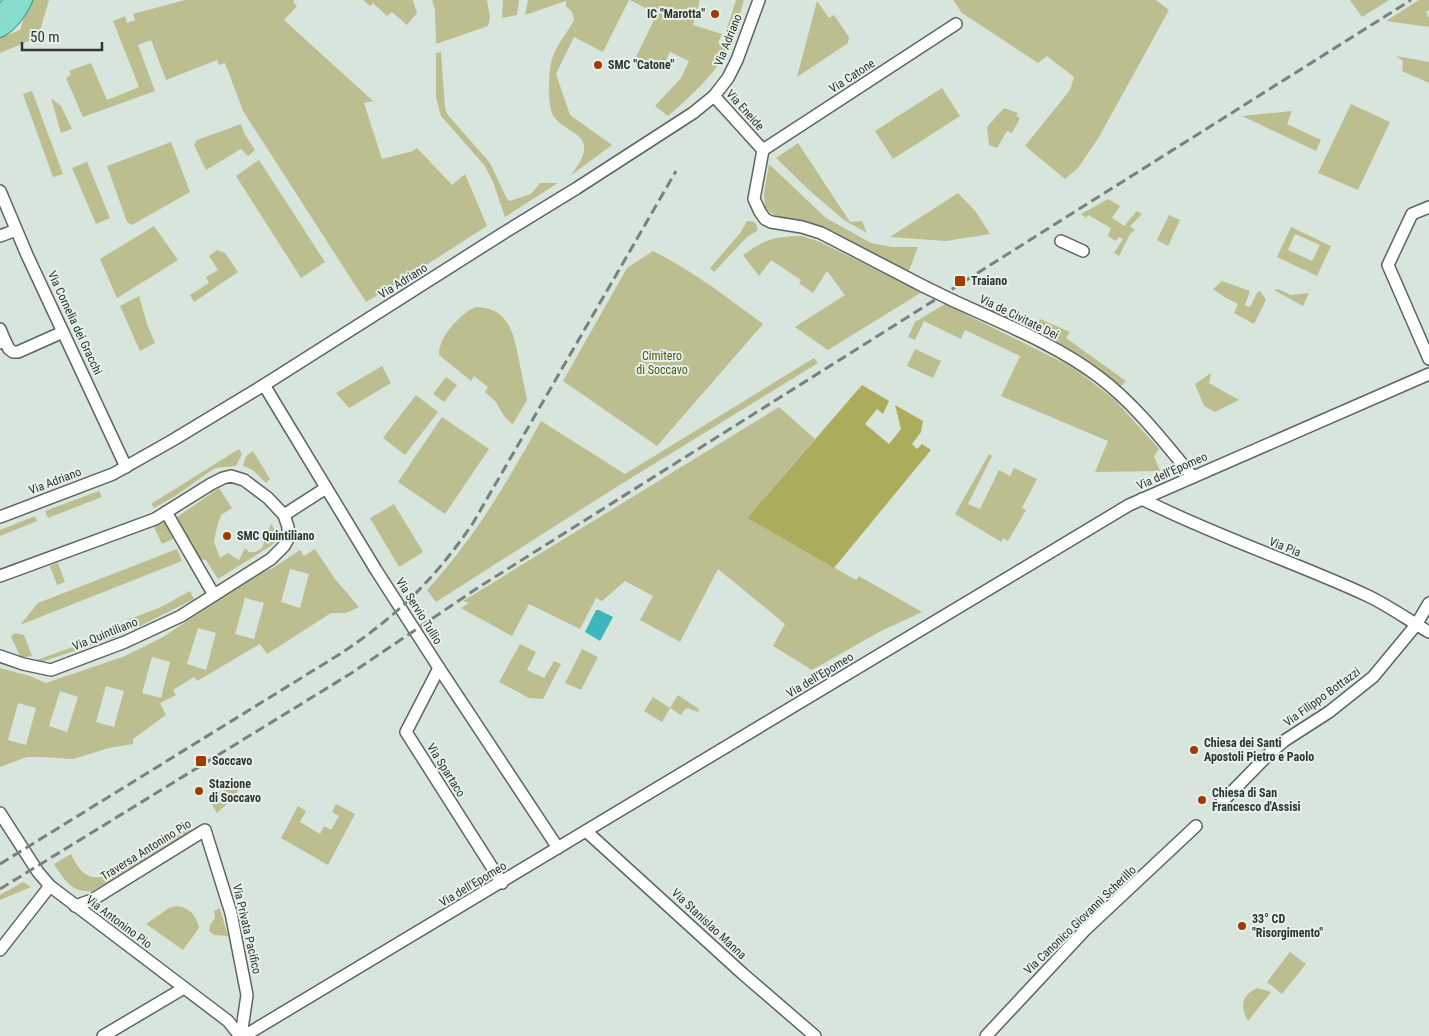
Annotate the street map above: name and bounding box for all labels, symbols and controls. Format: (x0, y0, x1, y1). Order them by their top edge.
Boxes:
place label: IC "Marotta" (647, 7, 705, 21)
marker: IC "Marotta" (709, 8, 721, 20)
street label: Via Adriano (711, 12, 745, 68)
scale bar (22, 20, 102, 52)
text: 50 m (30, 28, 60, 46)
street label: Via Catone (827, 56, 878, 96)
place label: SMC "Catone" (608, 58, 675, 72)
marker: SMC "Catone" (592, 59, 604, 71)
street label: Via Eneide (723, 87, 767, 133)
street label: Via Adriano (376, 261, 430, 301)
street label: Via Cornelia dei Gracchi (45, 269, 105, 377)
marker: Traiano (953, 274, 967, 288)
place label: Traiano (971, 274, 1007, 288)
street label: Via de Civitate Dei (977, 292, 1061, 342)
park label: Cimitero di Soccavo (636, 349, 688, 377)
street label: Via dell'Epomeo (1135, 449, 1209, 493)
street label: Via Adriano (27, 465, 83, 497)
place label: SMC Quintiliano (237, 529, 315, 543)
marker: SMC Quintiliano (221, 530, 233, 542)
street label: Via Pia (1267, 534, 1303, 560)
street label: Via Servio Tullio (393, 575, 445, 647)
street label: Via Quintiliano (70, 615, 140, 653)
street label: Via dell'Epomeo (784, 649, 856, 701)
street label: Via Filippo Bottazzi (1281, 664, 1363, 730)
place label: Chiesa dei Santi Apostoli Pietro e Paolo (1204, 736, 1314, 764)
street label: Via Spartaco (424, 741, 468, 799)
marker: Chiesa dei Santi Apostoli Pietro e Paolo (1188, 744, 1200, 756)
marker: Soccavo (194, 754, 208, 768)
place label: Soccavo (212, 754, 252, 768)
place label: Stazione di Soccavo (209, 777, 261, 805)
marker: Stazione di Soccavo (193, 785, 205, 797)
place label: Chiesa di San Francesco d'Assisi (1212, 786, 1301, 814)
marker: Chiesa di San Francesco d'Assisi (1196, 794, 1208, 806)
street label: Traversa Antonino Pio (98, 817, 194, 883)
street label: Via dell'Epomeo (437, 858, 509, 910)
street label: Via Canonico Giovanni Scherillo (1021, 863, 1139, 977)
street label: Via Privata Pacifico (230, 883, 264, 975)
street label: Via Stanislao Manna (669, 886, 749, 962)
street label: Via Antonino Pio (83, 893, 155, 951)
place label: 33° CD "Risorgimento" (1252, 912, 1323, 940)
marker: 33° CD "Risorgimento" (1236, 920, 1248, 932)

